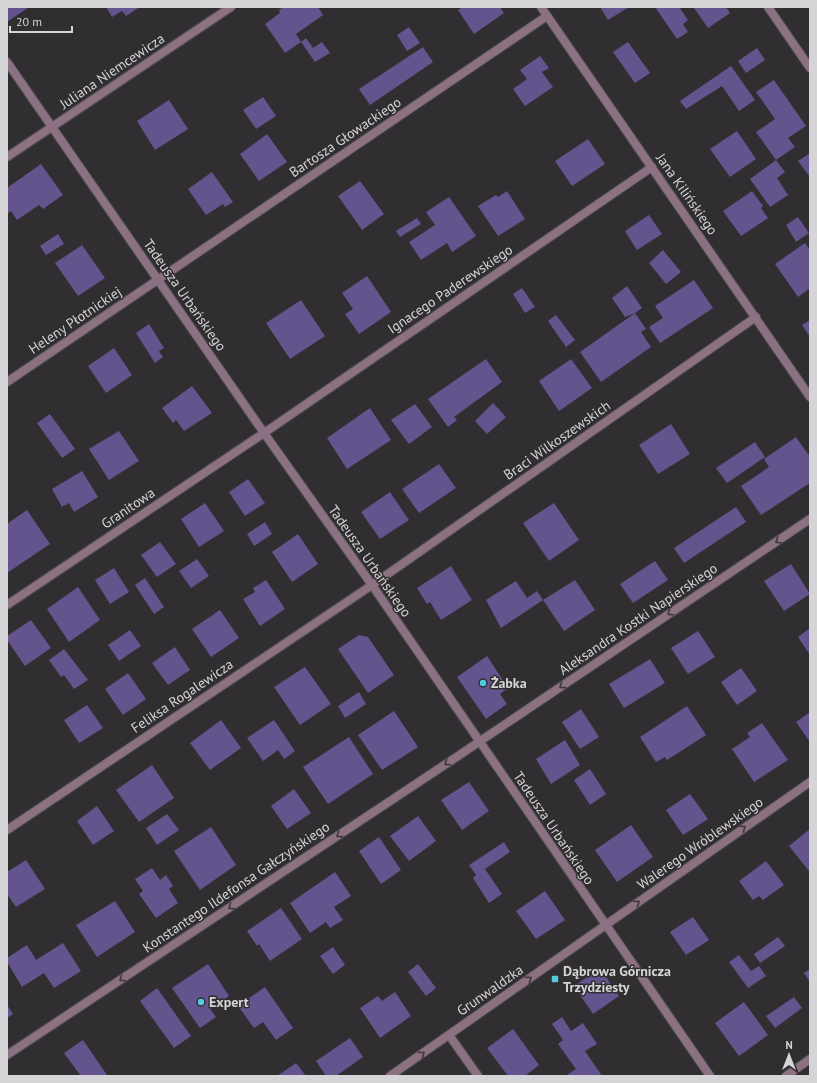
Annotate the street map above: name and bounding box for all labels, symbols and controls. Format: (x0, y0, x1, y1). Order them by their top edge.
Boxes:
scale bar (10, 8, 72, 34)
text: 20 m (16, 14, 42, 29)
street label: Juliana Niemcewicza (55, 29, 168, 113)
street label: Bartosza Głowackiego (286, 93, 404, 181)
street label: Jana Kilińskiego (652, 149, 722, 238)
street label: Tadeusza Urbańskiego (140, 236, 230, 354)
street label: Ignacego Paderewskiego (384, 240, 516, 338)
street label: Heleny Płotnickiej (25, 282, 125, 358)
street label: Braci Wilkoszewskich (500, 396, 614, 484)
street label: Granitowa (98, 483, 158, 532)
street label: Tadeusza Urbańskiego (325, 502, 415, 620)
one-way arrow (775, 536, 782, 543)
street label: Aleksandra Kostki Napierskiego (555, 559, 721, 679)
one-way arrow (667, 608, 674, 616)
street label: Feliksa Rogalewicza (127, 655, 237, 737)
place label: Żabka (491, 674, 527, 692)
marker: Żabka (478, 678, 488, 688)
one-way arrow (559, 681, 566, 689)
one-way arrow (445, 758, 452, 765)
street label: Tadeusza Urbańskiego (509, 768, 599, 888)
street label: Walerego Wróblewskiego (633, 793, 767, 893)
street label: Konstantego Ildefonsa Gałczyńskiego (139, 818, 333, 956)
one-way arrow (739, 826, 746, 833)
one-way arrow (336, 830, 343, 838)
one-way arrow (633, 900, 640, 908)
one-way arrow (228, 902, 235, 910)
street label: Grunwaldzka (453, 960, 527, 1020)
place label: Dąbrowa Górnicza Trzydziesty (563, 962, 671, 996)
one-way arrow (120, 974, 127, 981)
marker: Dąbrowa Górnicza Trzydziesty (550, 974, 560, 984)
one-way arrow (525, 976, 532, 984)
place label: Expert (209, 993, 249, 1011)
marker: Expert (196, 997, 206, 1007)
north arrow (769, 1035, 809, 1075)
text: N (785, 1038, 793, 1052)
one-way arrow (418, 1051, 425, 1058)

